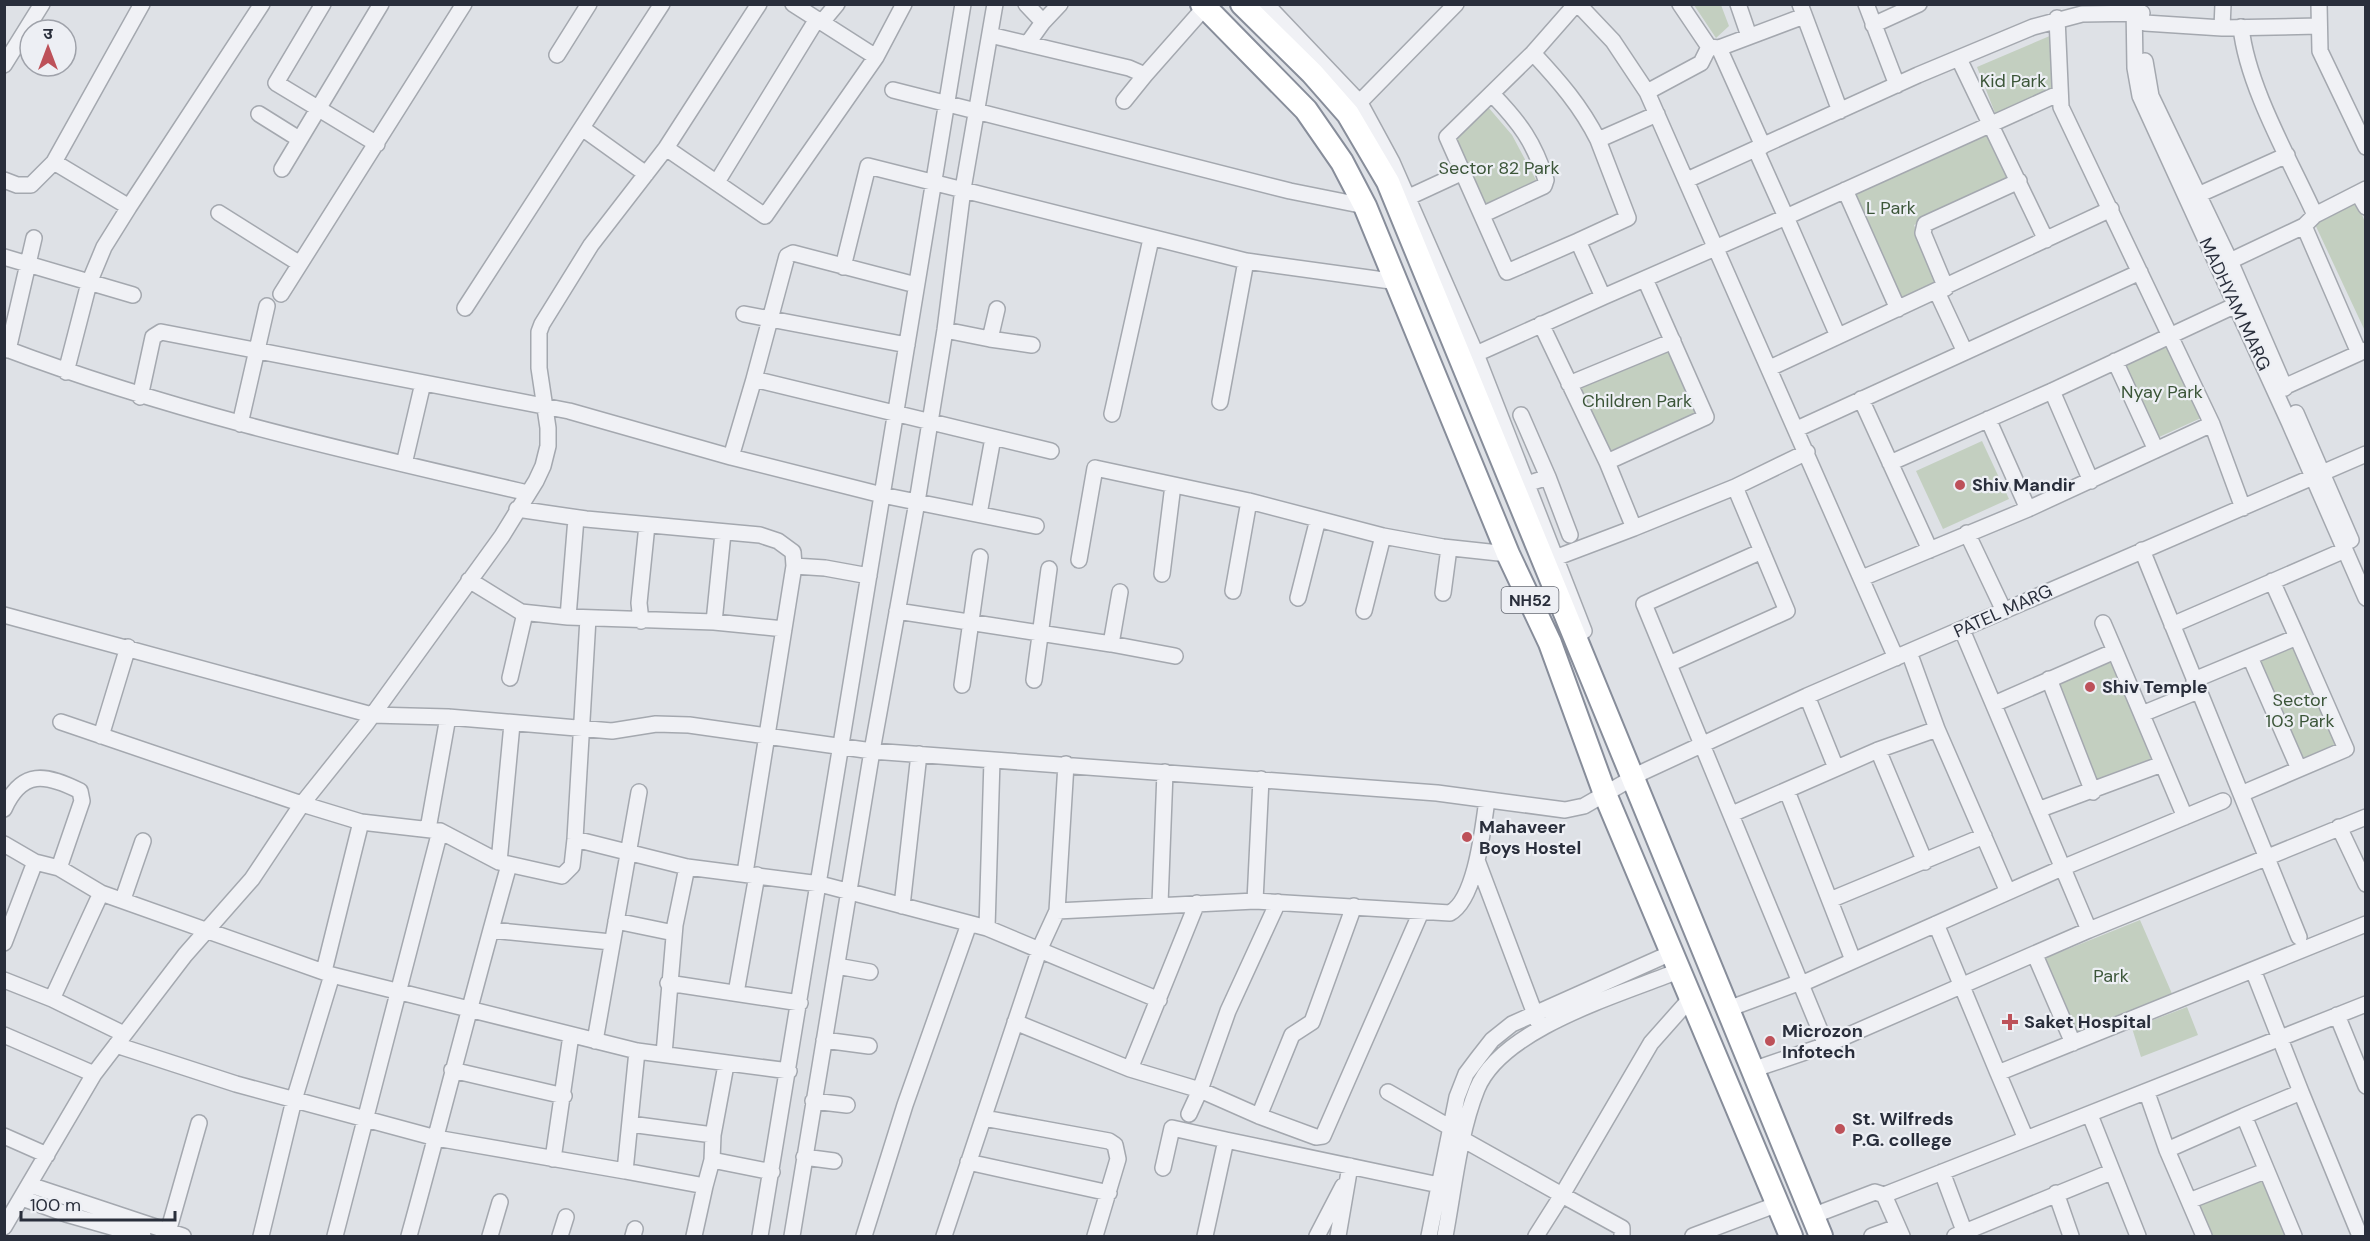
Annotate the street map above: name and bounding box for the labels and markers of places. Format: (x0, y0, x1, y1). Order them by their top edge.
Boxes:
place label: Shiv Mandir (1972, 473, 2075, 497)
marker: Shiv Mandir (1953, 478, 1967, 492)
place label: Shiv Temple (2102, 675, 2208, 699)
marker: Shiv Temple (2083, 680, 2097, 694)
place label: Mahaveer Boys Hostel (1479, 815, 1581, 860)
marker: Mahaveer Boys Hostel (1460, 830, 1474, 844)
place label: Saket Hospital (2024, 1010, 2151, 1034)
marker: Saket Hospital (2001, 1013, 2019, 1031)
place label: Microzon Infotech (1782, 1019, 1863, 1064)
marker: Microzon Infotech (1763, 1034, 1777, 1048)
place label: St. Wilfreds P.G. college (1852, 1107, 1954, 1152)
marker: St. Wilfreds P.G. college (1833, 1122, 1847, 1136)

